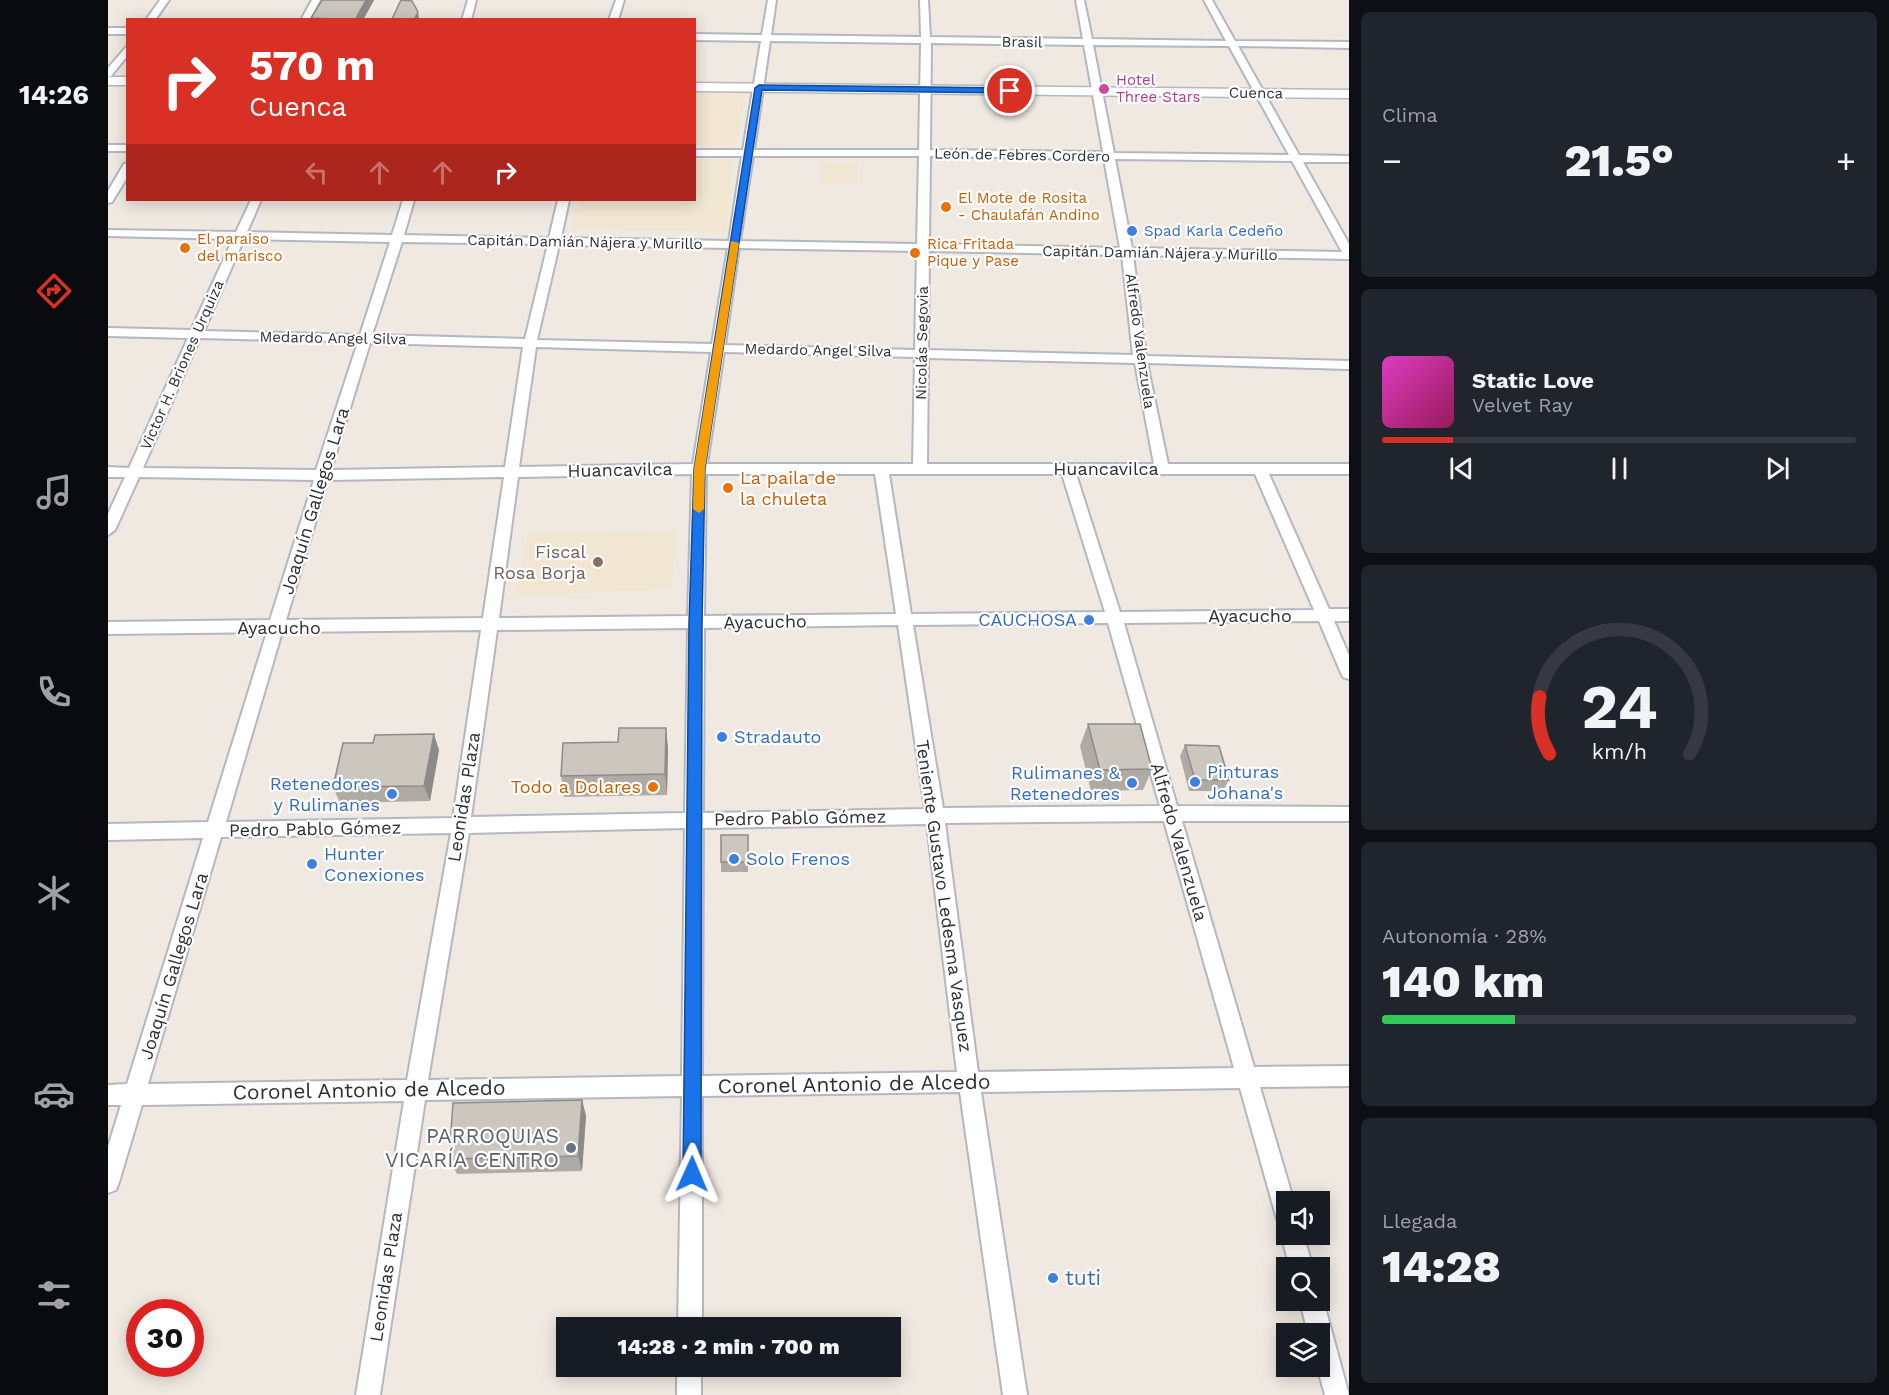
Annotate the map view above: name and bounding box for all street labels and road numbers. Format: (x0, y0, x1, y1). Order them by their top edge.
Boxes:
street label: Brasil (1002, 33, 1043, 51)
street label: Cuenca (1229, 84, 1284, 102)
street label: León de Febres Cordero (934, 144, 1110, 166)
street label: Capitán Damián Nájera y Murillo (467, 231, 703, 253)
street label: Capitán Damián Nájera y Murillo (1042, 242, 1278, 264)
street label: Alfredo Valenzuela (1122, 272, 1159, 410)
street label: Victor H. Briones Urquiza (136, 277, 228, 453)
street label: Nicolás Segovia (912, 285, 932, 400)
street label: Medardo Angel Silva (259, 328, 407, 348)
street label: Medardo Angel Silva (744, 340, 892, 360)
street label: Joaquín Gallegos Lara (276, 405, 353, 597)
street label: Huancavilca (567, 458, 673, 481)
street label: Huancavilca (1053, 458, 1159, 479)
street label: Ayacucho (1208, 605, 1292, 626)
street label: Ayacucho (723, 610, 807, 633)
street label: Ayacucho (237, 617, 321, 638)
street label: Leonidas Plaza (443, 730, 484, 863)
street label: Teniente Gustavo Ledesma Vasquez (912, 738, 977, 1053)
street label: Alfredo Valenzuela (1147, 760, 1212, 924)
street label: Pedro Pablo Gómez (714, 805, 886, 830)
street label: Pedro Pablo Gómez (229, 816, 401, 841)
street label: Joaquín Gallegos Lara (135, 870, 212, 1062)
street label: Coronel Antonio de Alcedo (717, 1069, 991, 1098)
street label: Coronel Antonio de Alcedo (232, 1075, 506, 1104)
street label: Leonidas Plaza (365, 1210, 406, 1343)

